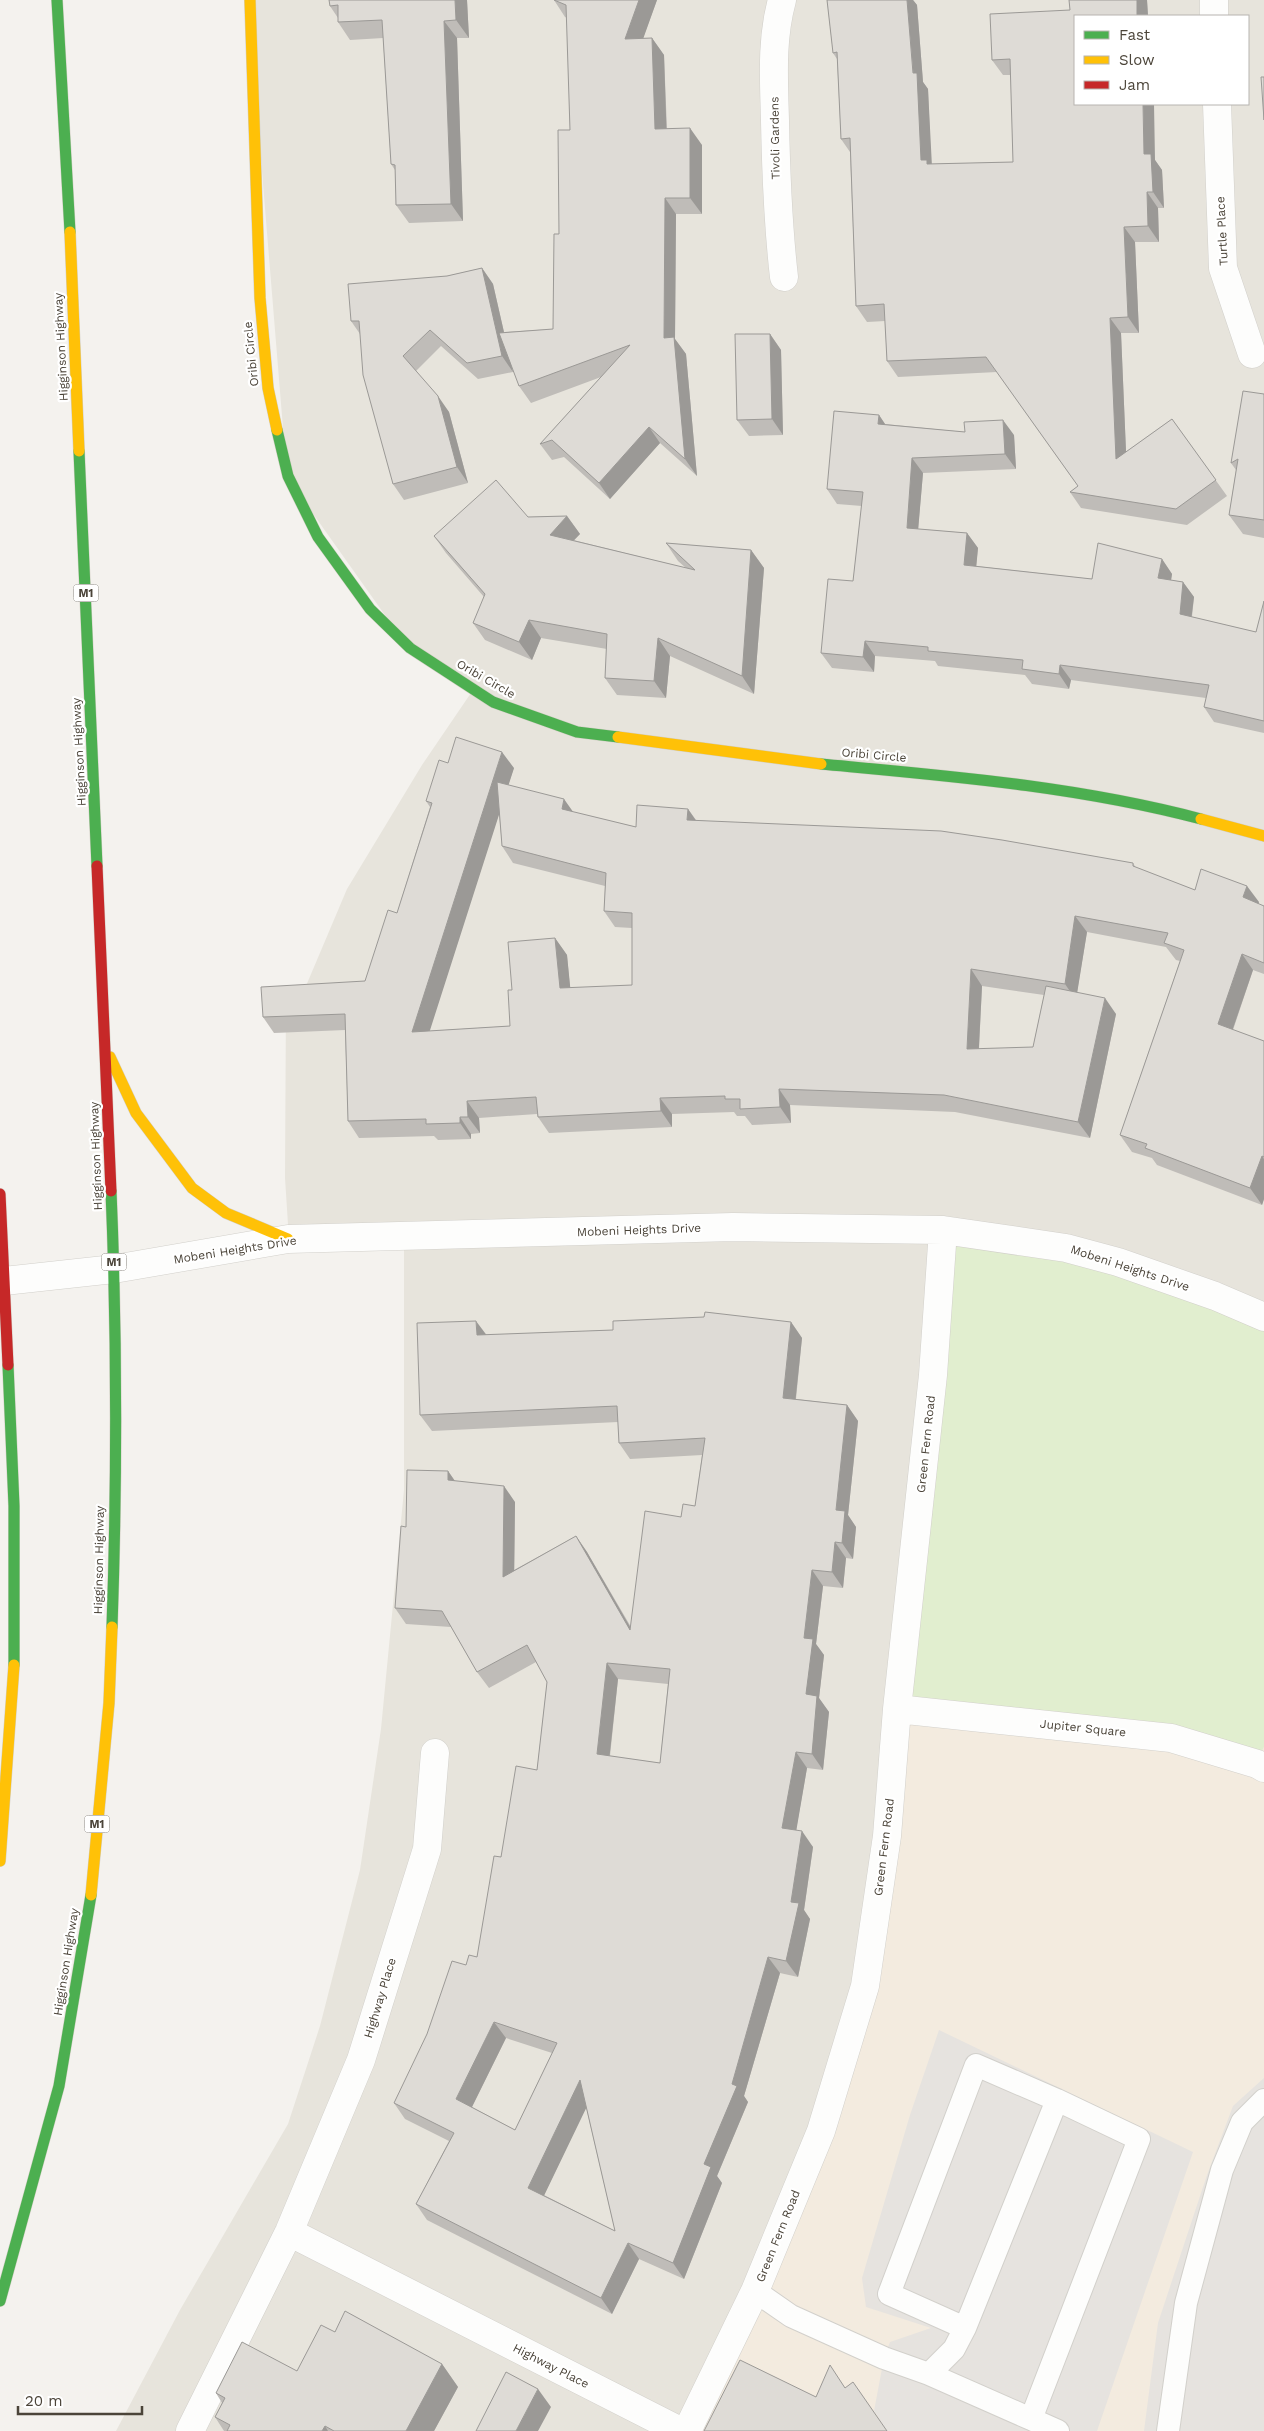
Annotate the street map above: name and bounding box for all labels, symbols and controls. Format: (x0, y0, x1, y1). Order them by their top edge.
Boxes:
legend (1074, 15, 1249, 105)
text: Fast (1119, 26, 1151, 44)
text: Slow (1119, 51, 1155, 69)
text: Jam (1119, 76, 1150, 94)
street label: Tivoli Gardens (767, 96, 783, 180)
street label: Turtle Place (1213, 196, 1231, 266)
street label: Higginson Highway (51, 292, 71, 402)
street label: Oribi Circle (241, 321, 261, 387)
road number: M1 (74, 584, 98, 602)
street label: Oribi Circle (454, 657, 518, 701)
street label: Higginson Highway (69, 697, 89, 807)
street label: Oribi Circle (841, 745, 907, 765)
street label: Higginson Highway (87, 1101, 105, 1211)
street label: Mobeni Heights Drive (577, 1221, 701, 1239)
street label: Mobeni Heights Drive (172, 1233, 298, 1267)
street label: Mobeni Heights Drive (1069, 1242, 1191, 1294)
road number: M1 (102, 1254, 126, 1270)
street label: Green Fern Road (914, 1395, 938, 1493)
street label: Higginson Highway (91, 1505, 107, 1614)
street label: Jupiter Square (1039, 1717, 1127, 1739)
street label: Green Fern Road (871, 1797, 897, 1897)
road number: M1 (84, 1816, 110, 1832)
street label: Higginson Highway (51, 1906, 82, 2017)
street label: Highway Place (361, 1956, 399, 2040)
street label: Green Fern Road (753, 2188, 803, 2284)
street label: Highway Place (511, 2341, 591, 2391)
scale bar (18, 2384, 141, 2416)
text: 20 m (25, 2392, 63, 2410)

